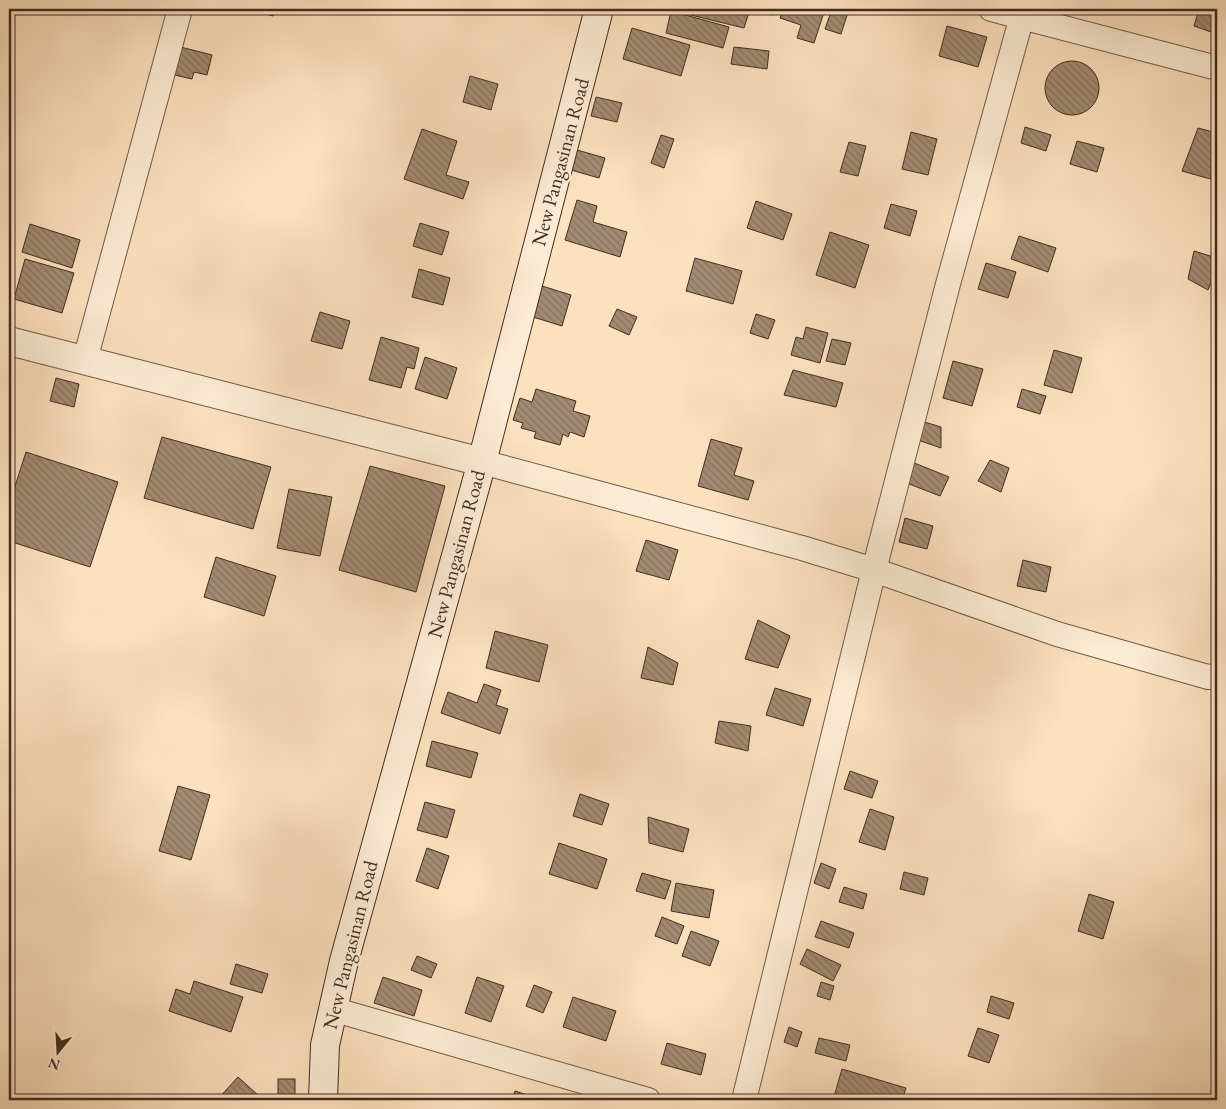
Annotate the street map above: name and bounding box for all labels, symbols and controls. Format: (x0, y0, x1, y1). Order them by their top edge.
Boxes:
street label: New Pangasinan Road (525, 74, 595, 249)
street label: New Pangasinan Road (421, 466, 491, 641)
street label: New Pangasinan Road (316, 857, 384, 1032)
north arrow (32, 1026, 82, 1076)
text: N (45, 1054, 62, 1075)

